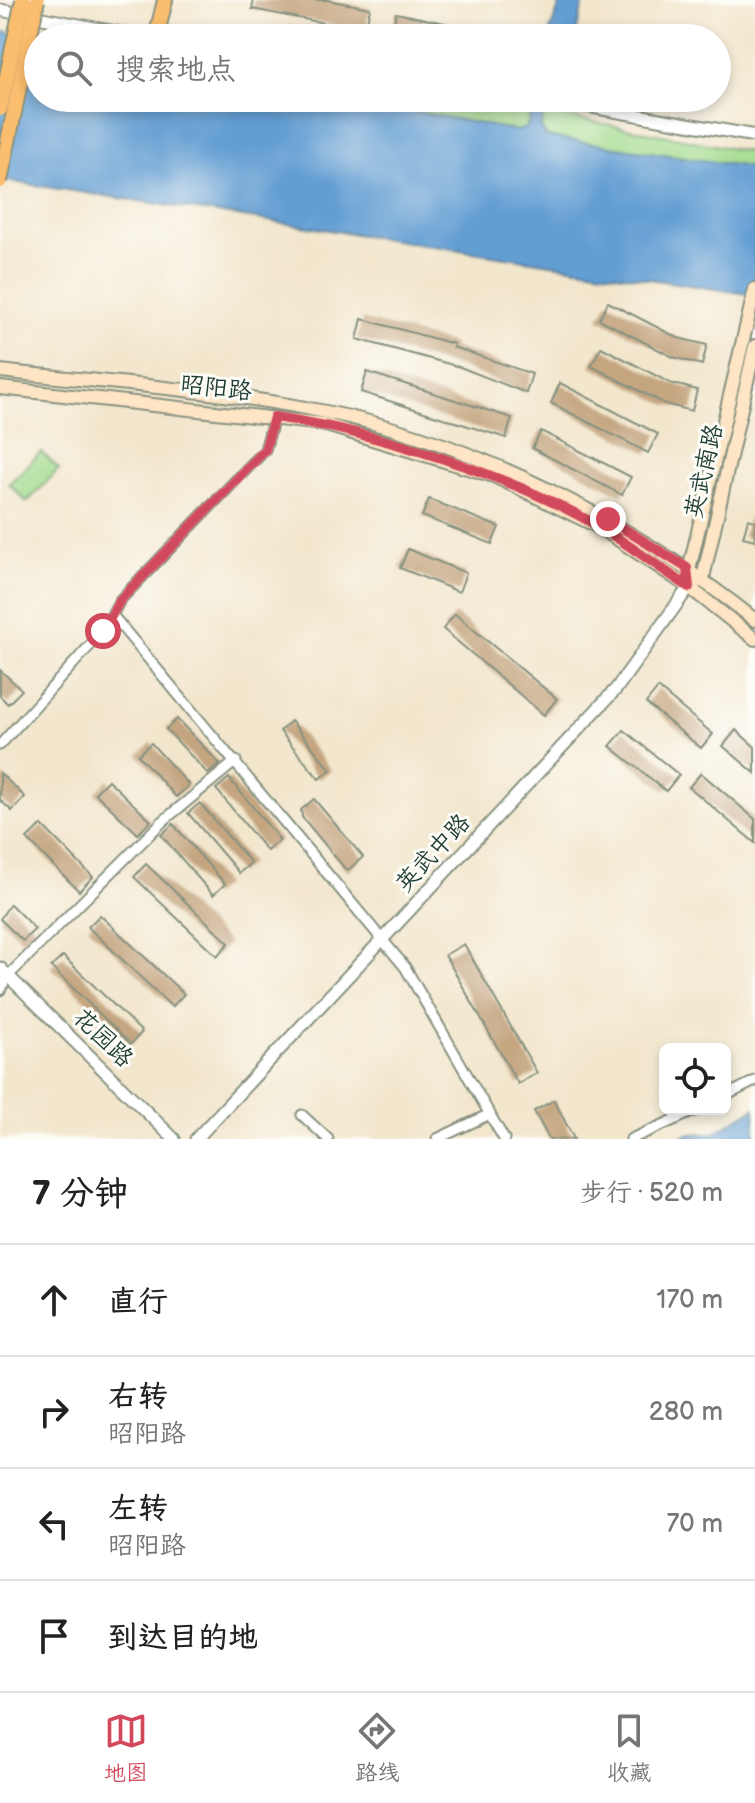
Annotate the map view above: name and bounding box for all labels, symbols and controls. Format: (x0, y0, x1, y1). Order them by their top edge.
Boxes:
search box (24, 24, 731, 112)
icon: search (52, 46, 96, 90)
text: 搜索地点 (116, 52, 236, 88)
street label: 昭阳路 (179, 370, 253, 406)
street label: 英武南路 (679, 421, 729, 521)
route end (590, 501, 626, 537)
route start (85, 613, 121, 649)
street label: 英武中路 (390, 808, 476, 898)
street label: 花园路 (67, 1003, 139, 1073)
map controls (659, 1043, 731, 1115)
button: locate (659, 1043, 731, 1115)
text: 7 分钟 (32, 1173, 128, 1214)
text: 步行 · 520 m (580, 1178, 723, 1209)
icon: ahead (32, 1278, 76, 1322)
text: 直行 (108, 1284, 168, 1320)
text: 170 m (656, 1285, 723, 1316)
text: 右转 (108, 1379, 168, 1415)
icon: right (32, 1390, 76, 1434)
text: 280 m (649, 1397, 723, 1428)
text: 昭阳路 (108, 1419, 186, 1450)
text: 左转 (108, 1491, 168, 1527)
icon: left (32, 1502, 76, 1546)
text: 70 m (666, 1509, 723, 1540)
text: 昭阳路 (108, 1531, 186, 1562)
icon: arrive (32, 1614, 76, 1658)
text: 到达目的地 (108, 1620, 258, 1656)
tab: 地图 (104, 1709, 148, 1787)
tab: 路线 (355, 1709, 399, 1787)
tab: 收藏 (607, 1709, 651, 1787)

